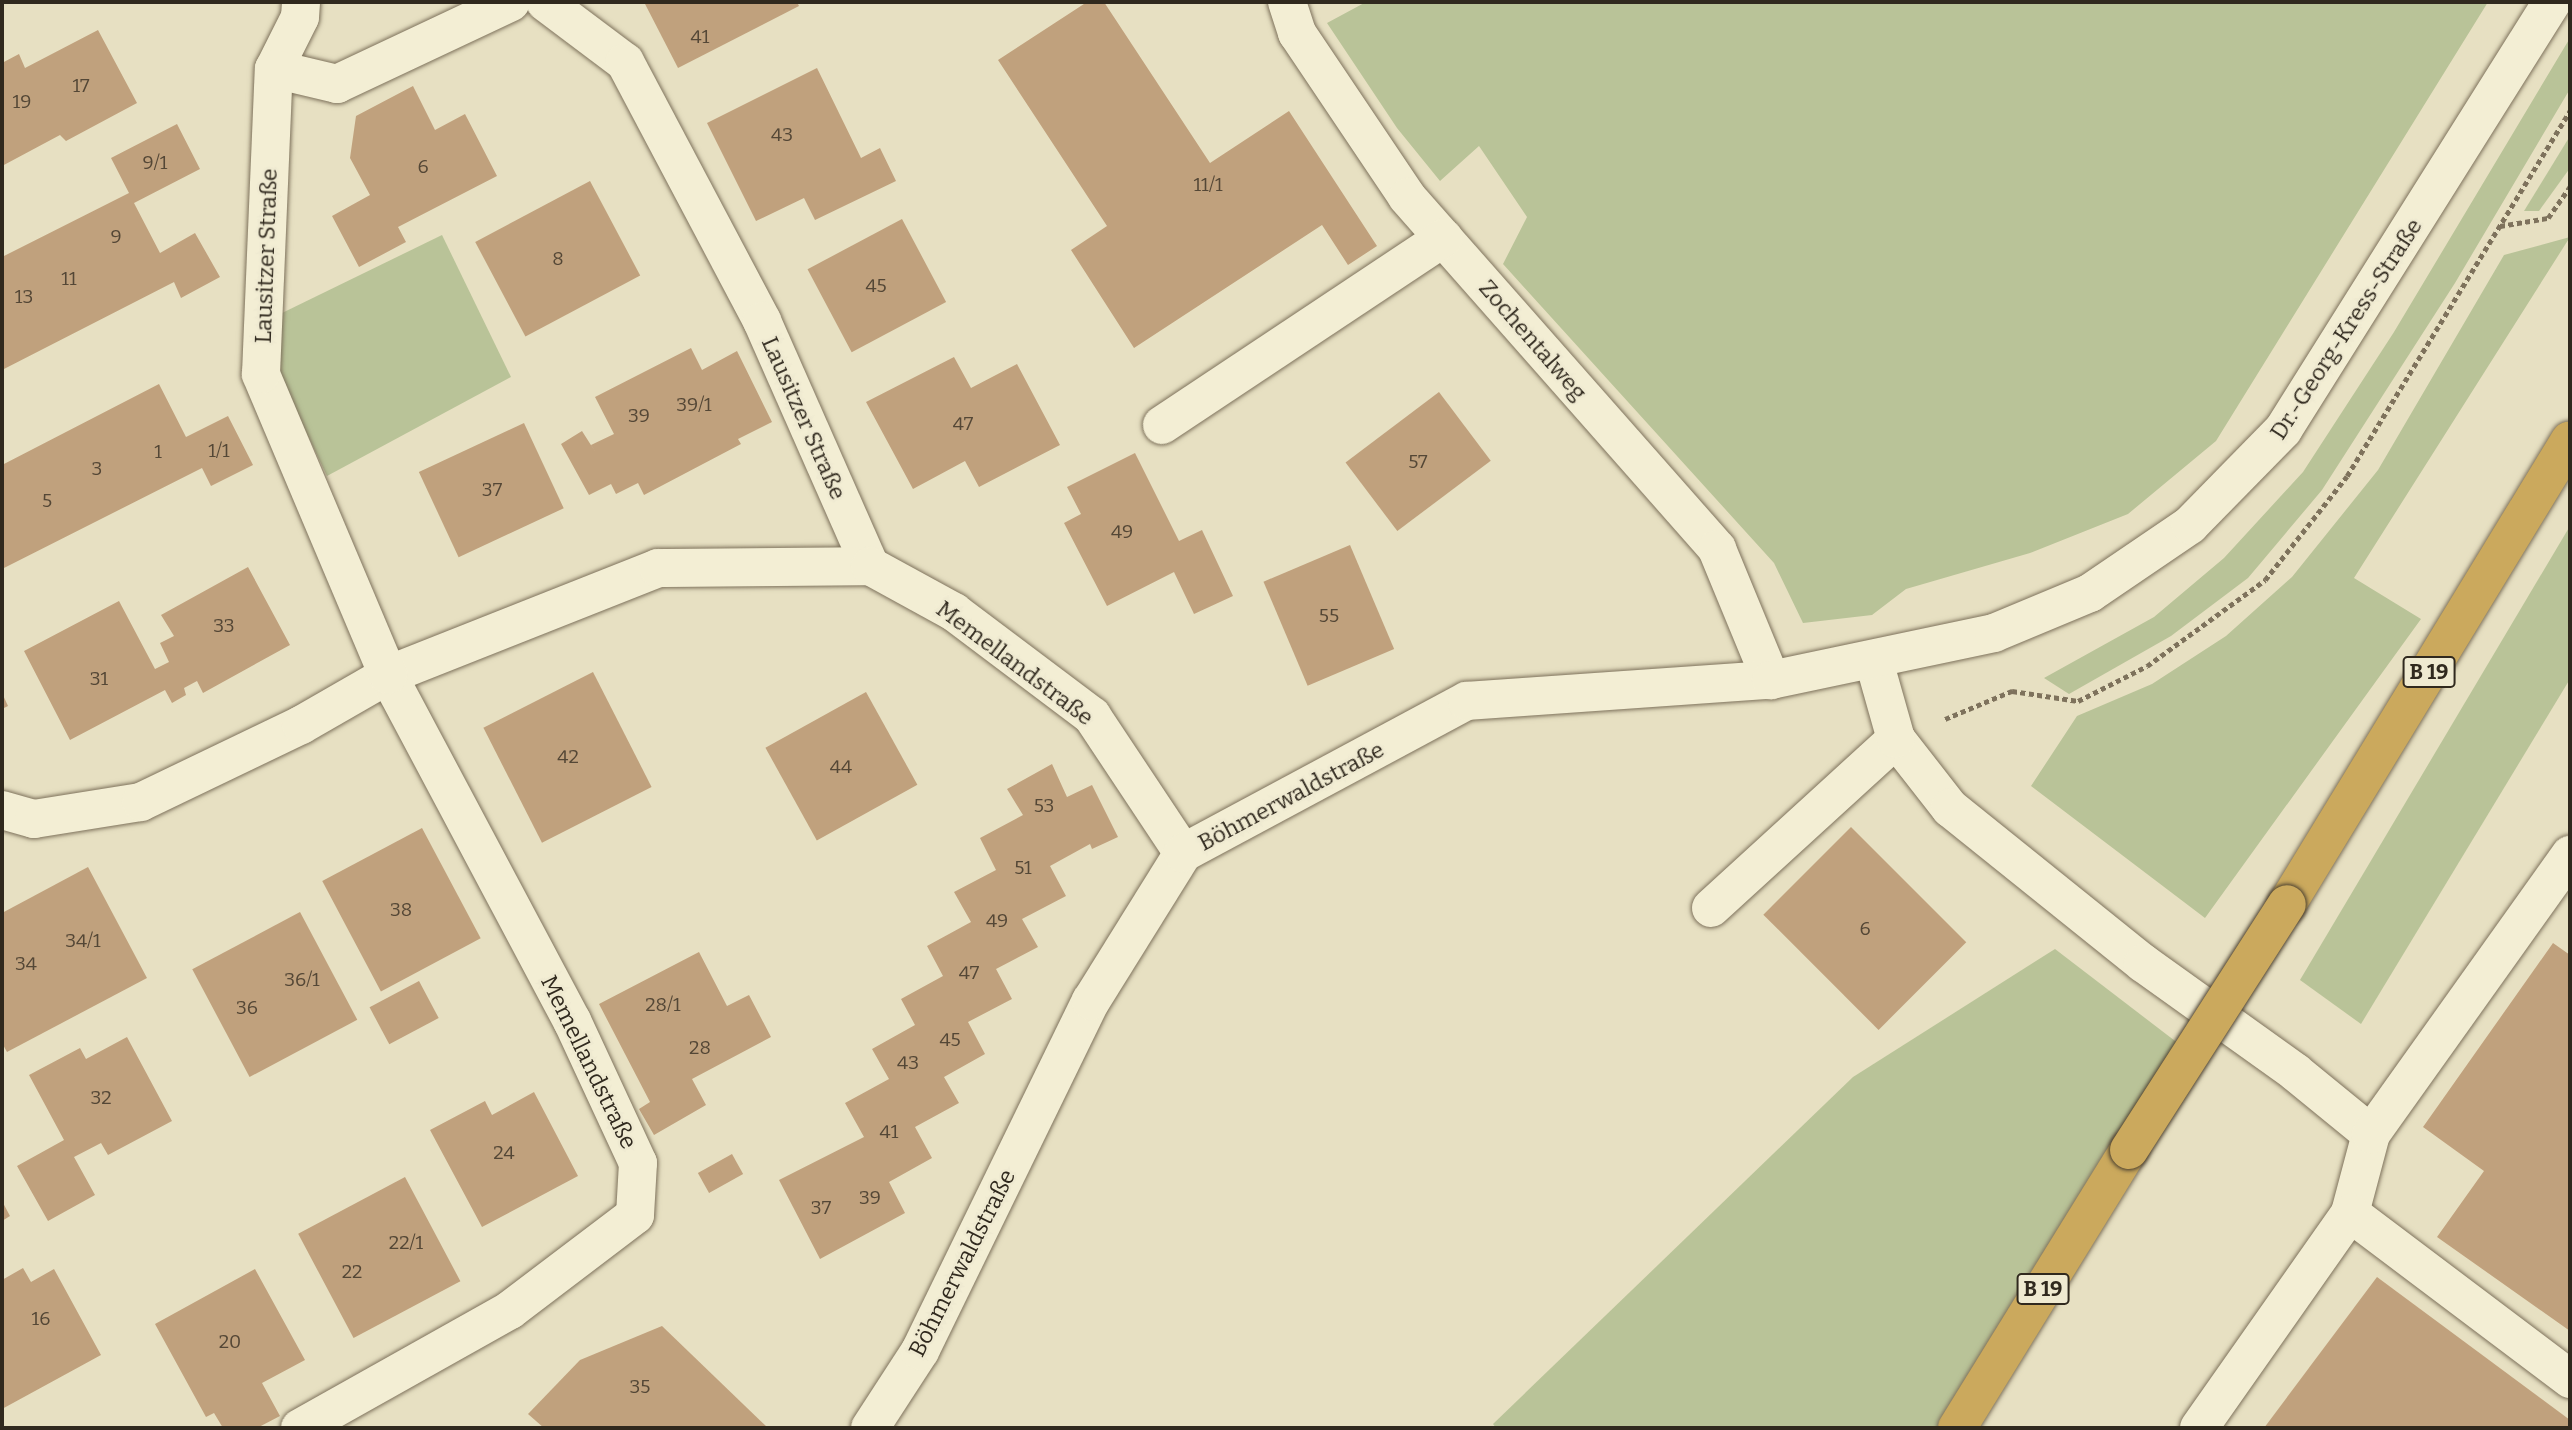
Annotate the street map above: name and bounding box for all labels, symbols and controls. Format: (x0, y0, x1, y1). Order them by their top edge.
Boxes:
house number: 41 (691, 26, 709, 48)
house number: 17 (72, 75, 90, 97)
house number: 19 (13, 91, 31, 113)
house number: 43 (771, 124, 793, 146)
house number: 9/1 (143, 152, 167, 174)
house number: 6 (417, 156, 429, 178)
street label: Lausitzer Straße (249, 168, 283, 344)
house number: 11/1 (1193, 174, 1223, 196)
street label: Dr.-Georg-Kress-Straße (2264, 213, 2428, 445)
house number: 9 (110, 226, 122, 248)
house number: 8 (552, 248, 564, 270)
house number: 11 (61, 268, 77, 290)
street label: Zochentalweg (1473, 274, 1593, 406)
house number: 45 (865, 275, 887, 297)
house number: 13 (15, 286, 33, 308)
street label: Lausitzer Straße (756, 332, 852, 504)
house number: 39/1 (676, 394, 712, 416)
house number: 39 (628, 405, 650, 427)
house number: 47 (953, 413, 973, 435)
house number: 1/1 (208, 440, 230, 462)
house number: 1 (154, 441, 162, 463)
house number: 57 (1408, 451, 1428, 473)
house number: 3 (92, 458, 102, 480)
house number: 37 (482, 479, 502, 501)
house number: 5 (42, 490, 52, 512)
house number: 49 (1111, 521, 1133, 543)
street label: Memellandstraße (931, 595, 1099, 731)
house number: 55 (1319, 605, 1339, 627)
house number: 33 (213, 615, 235, 637)
road number: B 19 (2401, 654, 2457, 690)
house number: 31 (90, 668, 108, 690)
street label: Böhmerwaldstraße (1193, 735, 1389, 857)
house number: 42 (557, 746, 579, 768)
house number: 44 (830, 756, 852, 778)
house number: 53 (1034, 795, 1054, 817)
house number: 51 (1014, 857, 1032, 879)
house number: 38 (390, 899, 412, 921)
house number: 49 (986, 910, 1008, 932)
house number: 6 (1859, 918, 1871, 940)
house number: 34/1 (65, 930, 101, 952)
house number: 34 (15, 953, 37, 975)
house number: 47 (959, 962, 979, 984)
house number: 36/1 (284, 969, 320, 991)
street label: Memellandstraße (535, 971, 643, 1153)
house number: 28/1 (645, 994, 681, 1016)
house number: 36 (236, 997, 258, 1019)
house number: 45 (939, 1029, 961, 1051)
house number: 28 (689, 1037, 711, 1059)
house number: 43 (897, 1052, 919, 1074)
house number: 32 (90, 1087, 112, 1109)
house number: 41 (880, 1121, 898, 1143)
house number: 24 (493, 1142, 515, 1164)
street label: Böhmerwaldstraße (903, 1165, 1021, 1361)
house number: 39 (859, 1187, 881, 1209)
house number: 37 (811, 1197, 831, 1219)
house number: 22/1 (389, 1232, 423, 1254)
house number: 22 (342, 1261, 362, 1283)
road number: B 19 (2015, 1272, 2071, 1306)
house number: 16 (32, 1308, 50, 1330)
house number: 20 (219, 1331, 241, 1353)
house number: 35 (630, 1376, 650, 1398)

